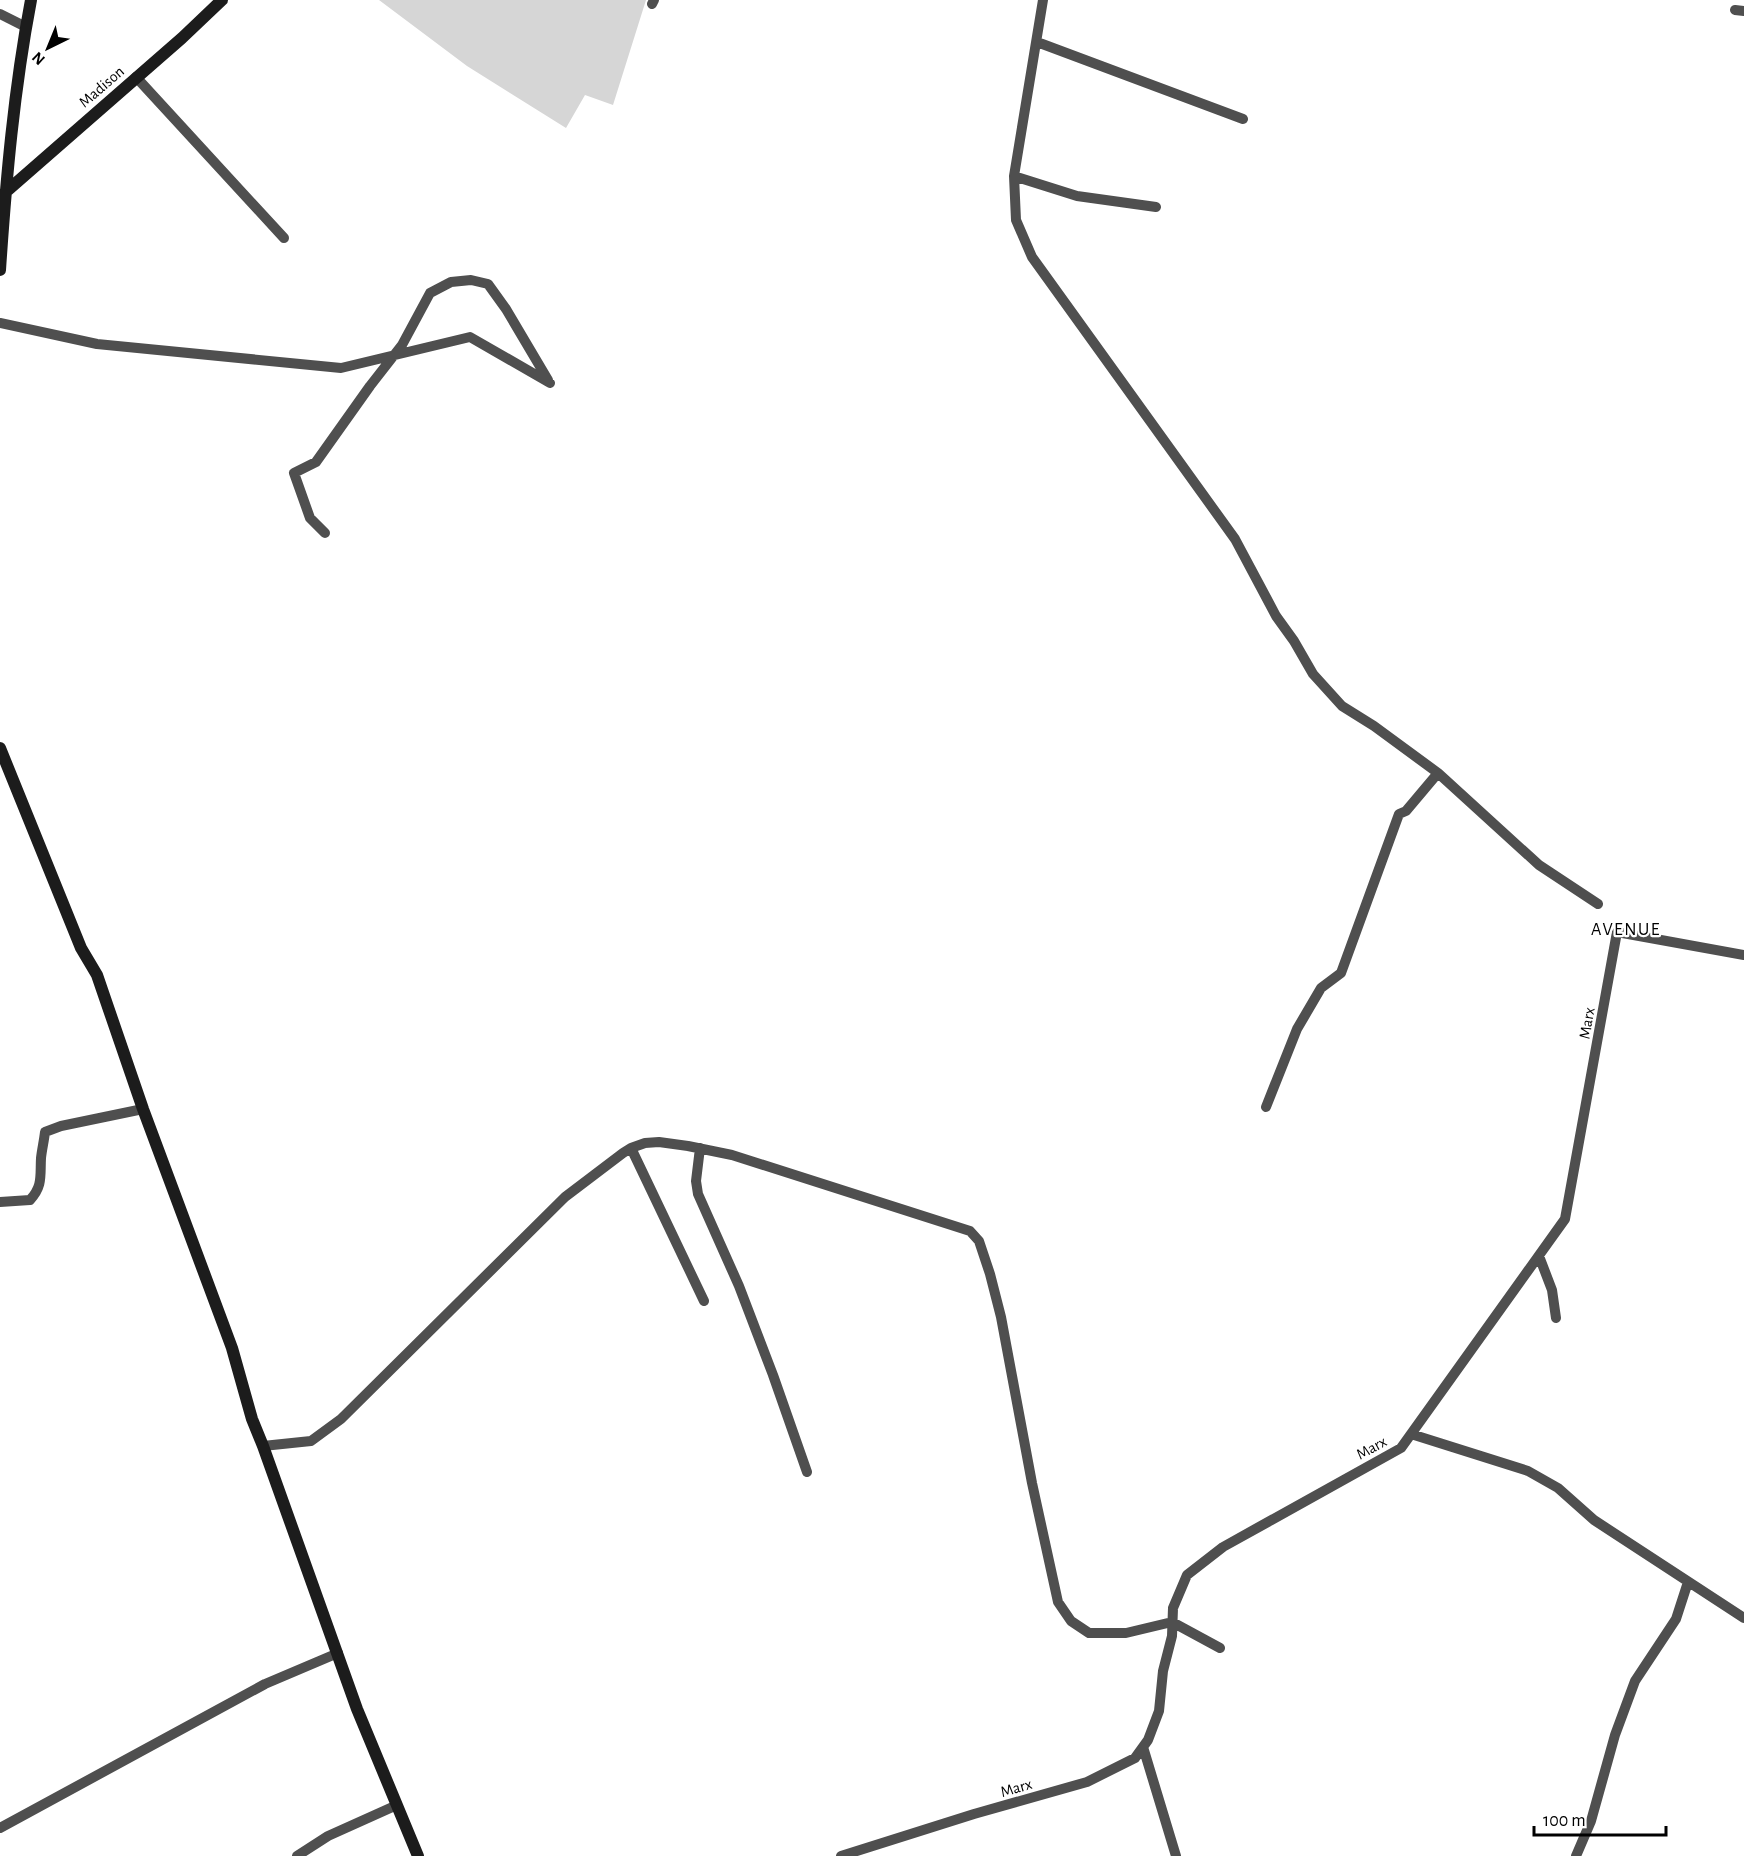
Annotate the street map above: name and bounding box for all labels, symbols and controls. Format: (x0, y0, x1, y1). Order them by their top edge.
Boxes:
north arrow (18, 18, 78, 78)
text: N (29, 49, 48, 68)
street label: Madison (76, 63, 127, 110)
district label: AVENUE (1591, 921, 1661, 939)
street label: Marx (1576, 1006, 1598, 1040)
street label: Marx (1354, 1433, 1389, 1463)
street label: Marx (999, 1776, 1034, 1800)
scale bar (1534, 1799, 1666, 1837)
text: 100 m (1543, 1812, 1586, 1830)

